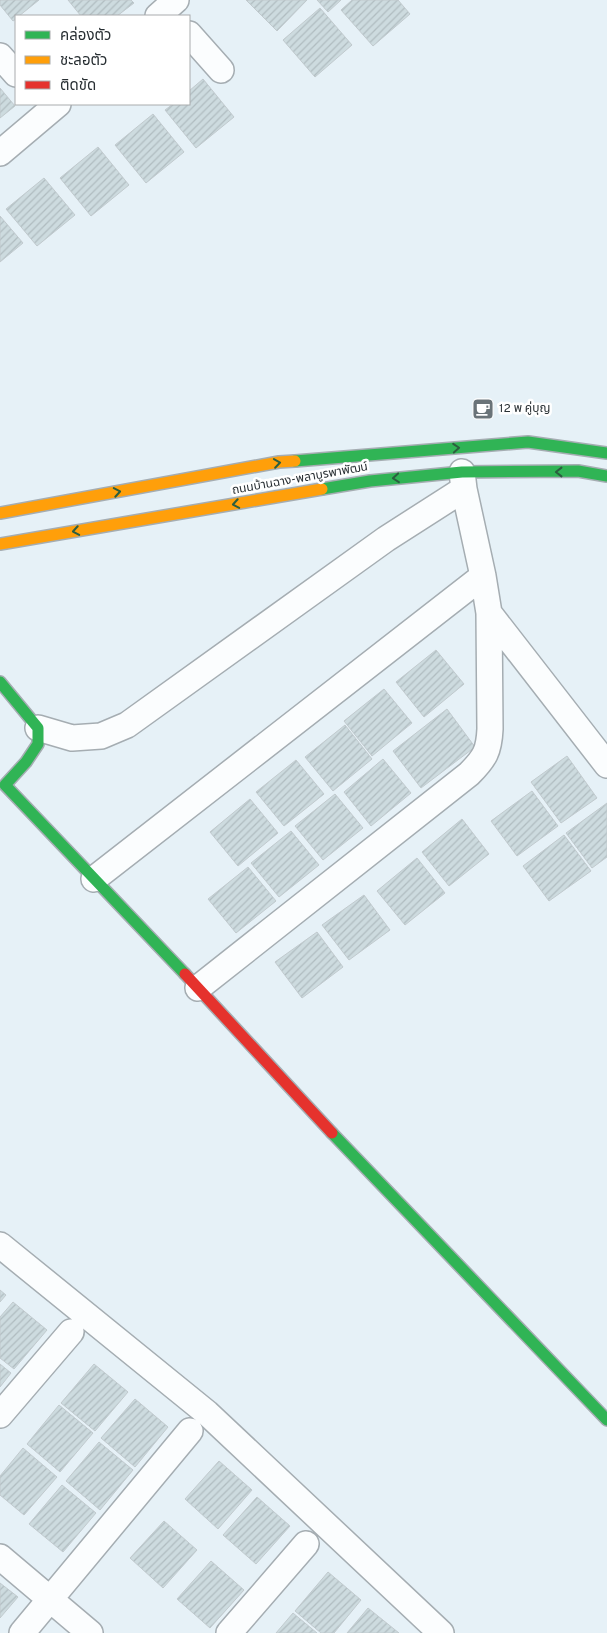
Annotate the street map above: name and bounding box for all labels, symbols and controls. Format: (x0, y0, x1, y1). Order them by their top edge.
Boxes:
legend (15, 15, 190, 105)
text: คล่องตัว (60, 26, 111, 46)
text: ชะลอตัว (60, 52, 107, 71)
text: ติดขัด (60, 77, 96, 96)
cafe icon: 12 พ คู่บุญ (471, 397, 495, 421)
place label: 12 พ คู่บุญ (499, 401, 550, 417)
one-way arrow (452, 443, 460, 454)
one-way arrow (273, 458, 281, 469)
street label: ถนนบ้านฉาง-พลาบูรพาพัฒน์ (231, 459, 369, 499)
one-way arrow (554, 466, 562, 477)
one-way arrow (392, 472, 400, 483)
one-way arrow (112, 487, 121, 497)
one-way arrow (232, 498, 240, 508)
one-way arrow (71, 526, 80, 536)

